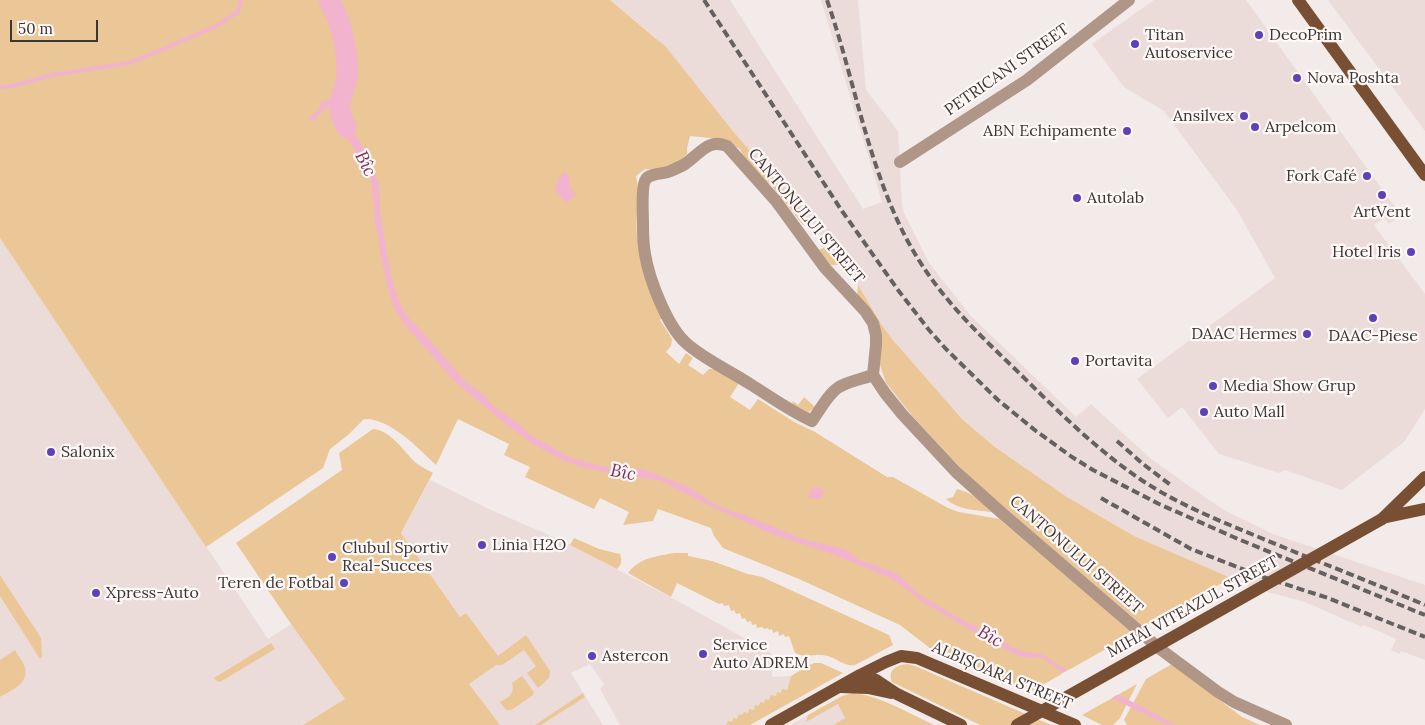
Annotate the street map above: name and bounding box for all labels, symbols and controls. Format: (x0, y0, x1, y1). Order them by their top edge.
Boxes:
scale bar (12, 10, 100, 42)
text: 50 m (18, 19, 53, 38)
street label: PETRICANI STREET (941, 20, 1073, 120)
place label: Titan Autoservice (1145, 25, 1233, 63)
place label: DecoPrim (1269, 25, 1342, 45)
marker: DecoPrim (1253, 29, 1265, 41)
marker: Titan Autoservice (1129, 38, 1141, 50)
place label: Nova Poshta (1307, 68, 1399, 88)
marker: Nova Poshta (1291, 72, 1303, 84)
place label: Ansilvex (1173, 106, 1234, 126)
marker: Ansilvex (1238, 110, 1250, 122)
place label: Arpelcom (1265, 117, 1337, 137)
place label: ABN Echipamente (983, 121, 1117, 141)
marker: Arpelcom (1249, 121, 1261, 133)
marker: ABN Echipamente (1121, 125, 1133, 137)
street label: CANTONULUI STREET (744, 145, 868, 287)
water label: Bîc (350, 148, 380, 180)
place label: Fork Café (1286, 166, 1357, 186)
marker: Fork Café (1361, 170, 1373, 182)
place label: Autolab (1087, 188, 1144, 208)
marker: ArtVent (1376, 189, 1388, 201)
marker: Autolab (1071, 192, 1083, 204)
place label: ArtVent (1353, 202, 1411, 222)
place label: Hotel Iris (1332, 242, 1401, 262)
marker: Hotel Iris (1405, 246, 1417, 258)
marker: DAAC-Piese (1367, 312, 1379, 324)
place label: DAAC Hermes (1191, 324, 1297, 344)
place label: DAAC-Piese (1328, 326, 1418, 346)
marker: DAAC Hermes (1301, 328, 1313, 340)
place label: Portavita (1085, 351, 1152, 371)
marker: Portavita (1069, 355, 1081, 367)
place label: Media Show Grup (1223, 376, 1356, 396)
marker: Media Show Grup (1207, 380, 1219, 392)
place label: Auto Mall (1214, 402, 1285, 422)
marker: Auto Mall (1198, 406, 1210, 418)
place label: Salonix (61, 442, 115, 462)
marker: Salonix (45, 446, 57, 458)
water label: Bîc (608, 460, 638, 486)
street label: CANTONULUI STREET (1005, 492, 1147, 618)
place label: Linia H2O (492, 535, 566, 555)
place label: Clubul Sportiv Real-Succes (342, 538, 448, 576)
marker: Linia H2O (476, 539, 488, 551)
marker: Clubul Sportiv Real-Succes (326, 551, 338, 563)
street label: MIHAI VITEAZUL STREET (1104, 552, 1282, 662)
place label: Teren de Fotbal (218, 573, 334, 593)
marker: Teren de Fotbal (338, 577, 350, 589)
place label: Xpress-Auto (106, 583, 199, 603)
marker: Xpress-Auto (90, 587, 102, 599)
water label: Bîc (974, 621, 1006, 653)
place label: Service Auto ADREM (713, 635, 809, 673)
street label: ALBIȘOARA STREET (929, 638, 1075, 714)
place label: Astercon (602, 646, 669, 666)
marker: Service Auto ADREM (697, 648, 709, 660)
marker: Astercon (586, 650, 598, 662)

